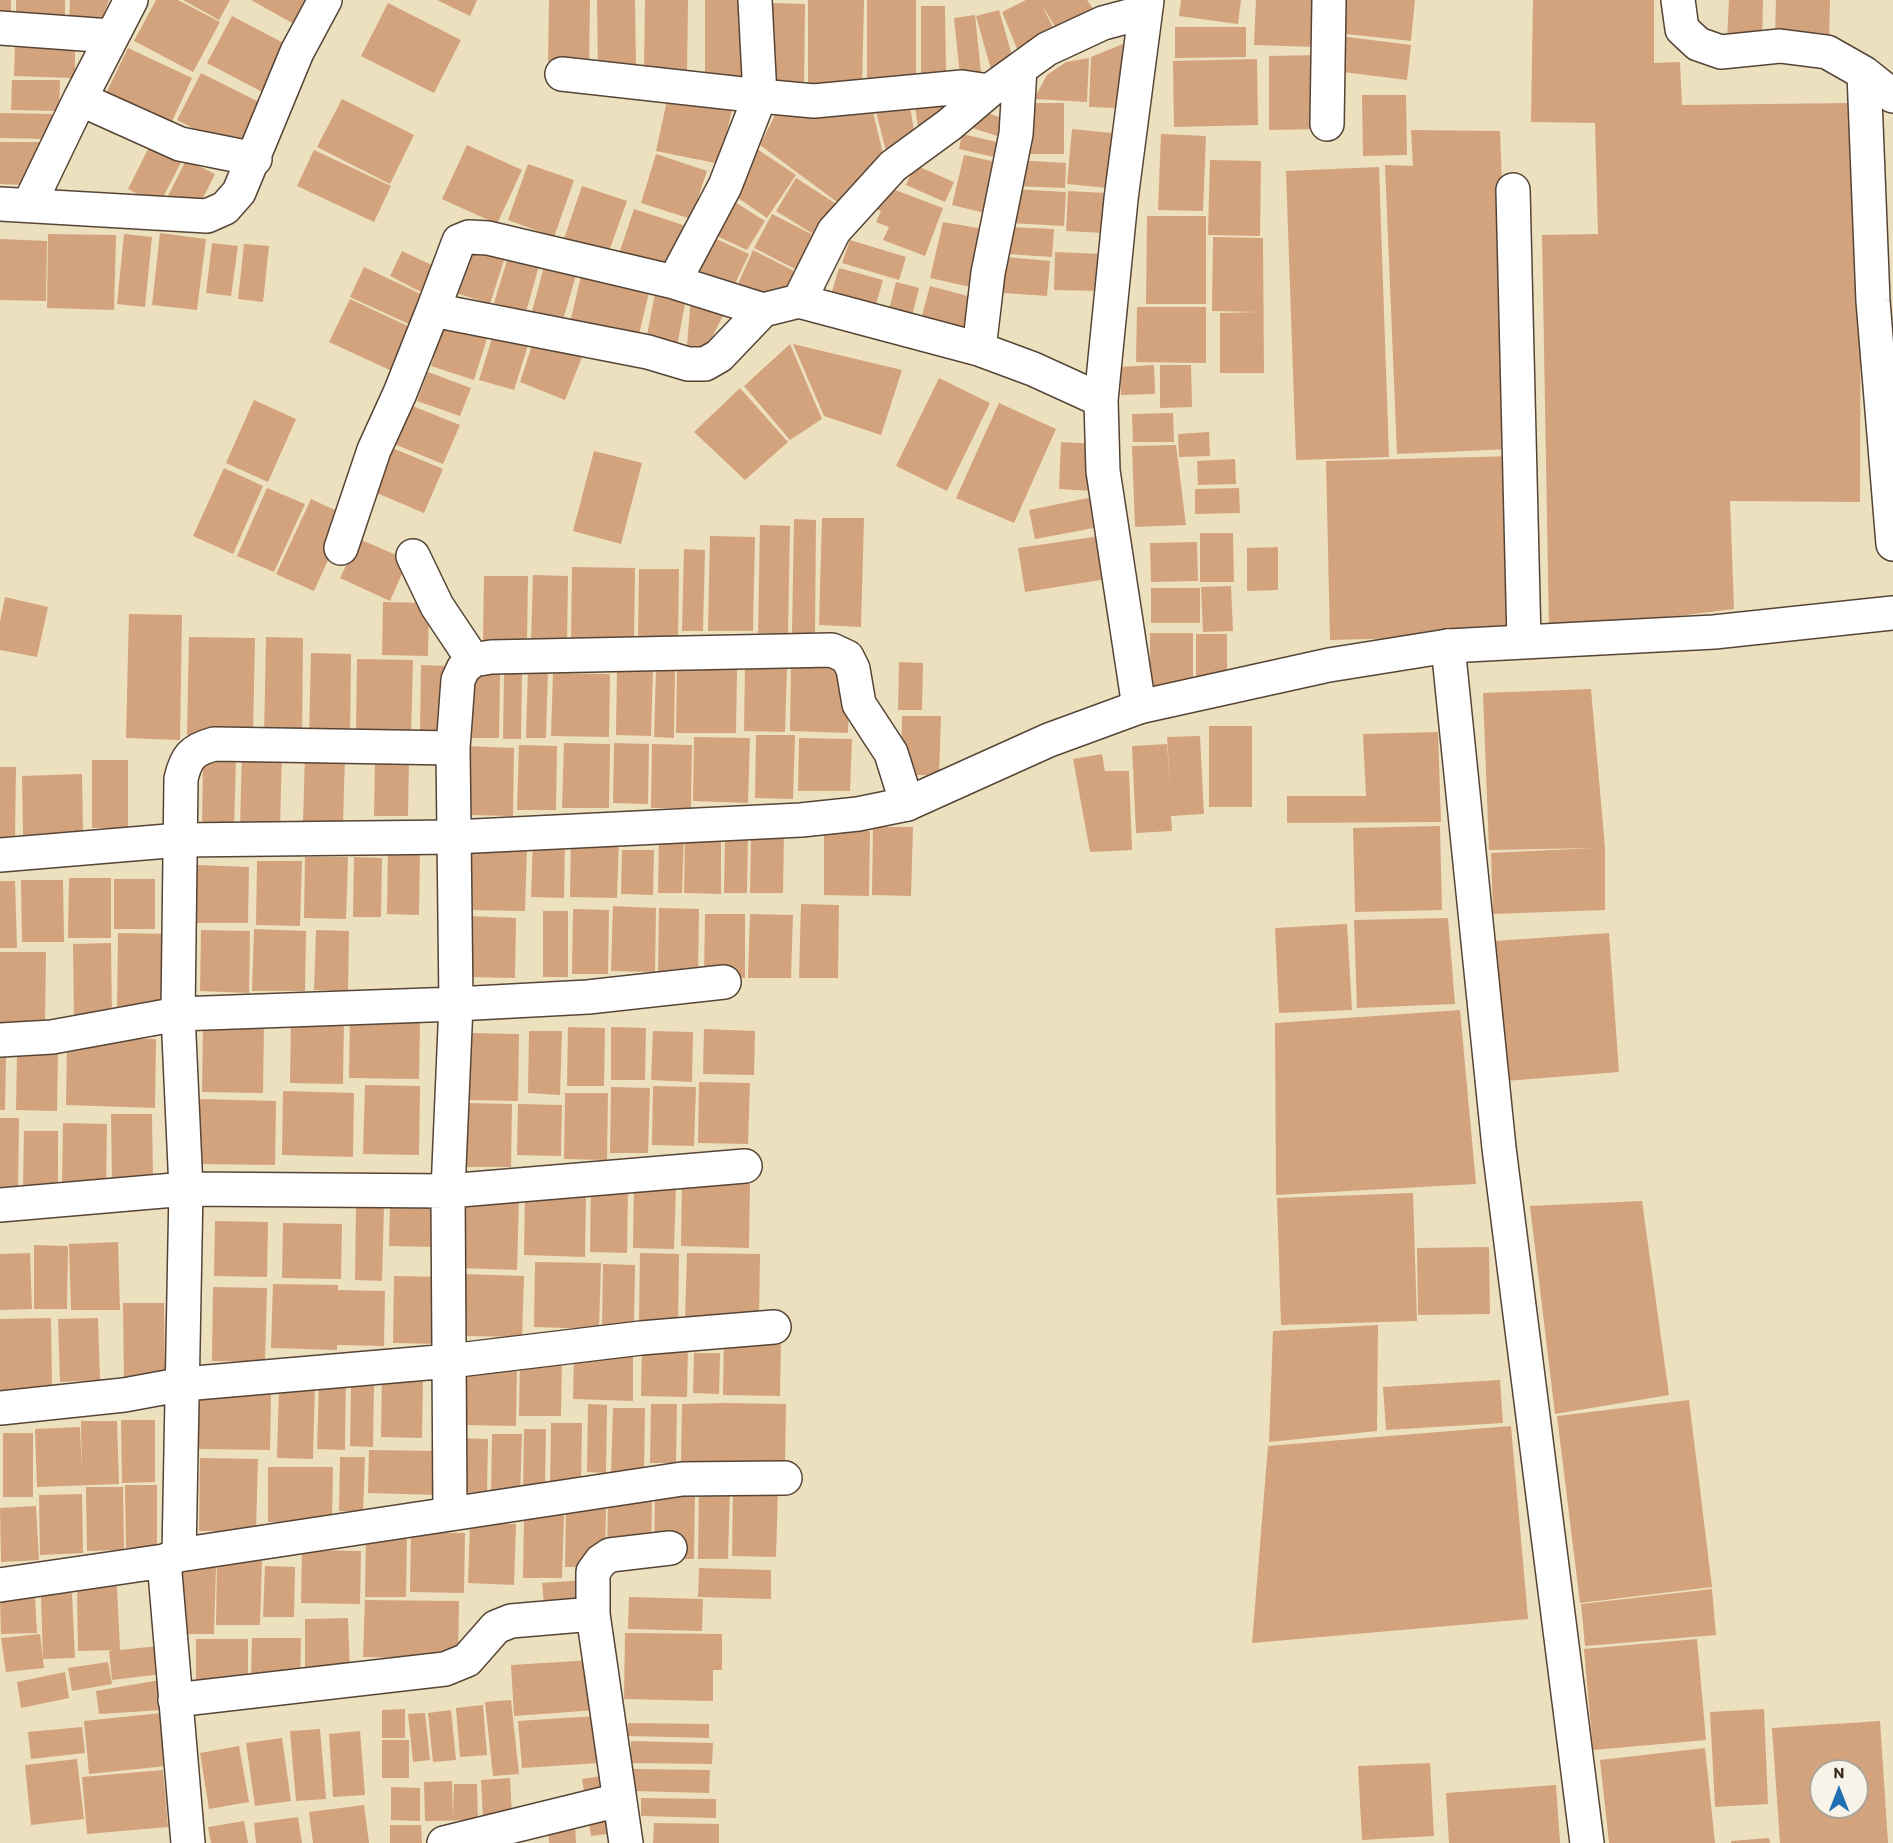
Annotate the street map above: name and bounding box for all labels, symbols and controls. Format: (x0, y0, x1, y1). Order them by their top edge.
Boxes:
north arrow (1809, 1759, 1869, 1819)
text: N (1834, 1763, 1844, 1782)

